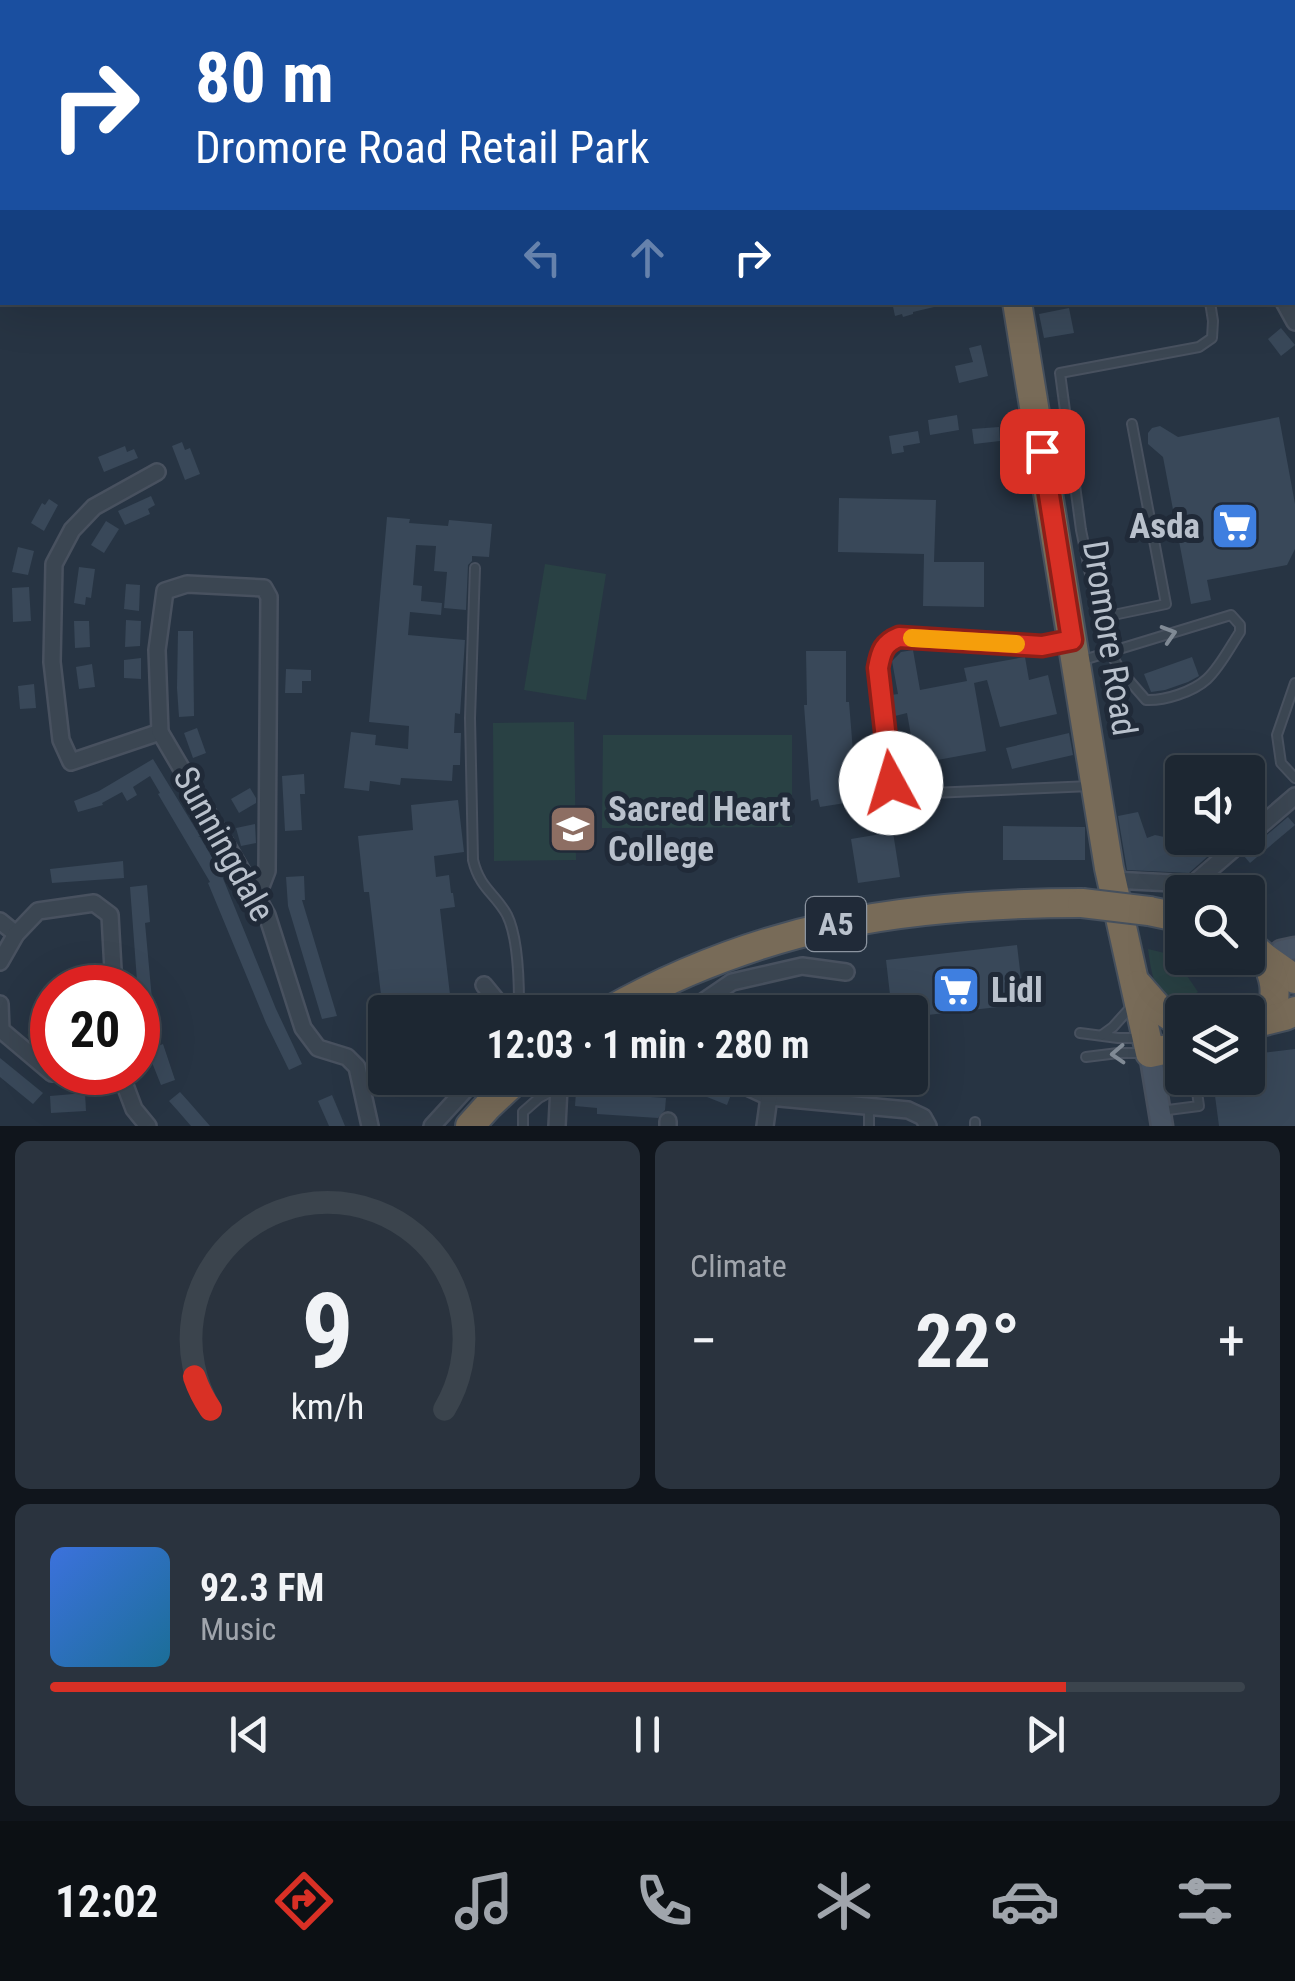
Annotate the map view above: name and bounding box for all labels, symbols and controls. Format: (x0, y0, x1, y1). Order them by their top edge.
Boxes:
text: 80 m (195, 37, 334, 119)
icon: right (30, 40, 160, 170)
text: Dromore Road Retail Park (195, 121, 649, 174)
icon: left (515, 230, 570, 285)
icon: ahead (620, 230, 675, 285)
icon: right (725, 230, 780, 285)
pin (1000, 409, 1085, 494)
icon: arrive (1015, 424, 1070, 479)
supermarket icon: Asda (1209, 500, 1261, 552)
place label: Asda (1129, 506, 1200, 547)
street label: Dromore Road (1074, 538, 1145, 738)
one-way arrow (1160, 625, 1177, 646)
position arrow (839, 731, 943, 835)
map controls (1165, 755, 1265, 1095)
button: sound (1165, 755, 1265, 855)
street label: Sunningdale (164, 760, 283, 928)
place label: Sacred Heart College (608, 789, 791, 870)
school or university icon: Sacred Heart College (547, 803, 599, 855)
button: search (1165, 875, 1265, 975)
road number: A5 (806, 897, 866, 951)
supermarket icon: Lidl (930, 964, 982, 1016)
speed limit sign: 20 (30, 965, 160, 1095)
place label: Lidl (991, 970, 1043, 1011)
button: layers (1165, 995, 1265, 1095)
text: 12:03 · 1 min · 280 m (487, 1023, 809, 1067)
one-way arrow (1110, 1043, 1126, 1064)
text: Climate (690, 1247, 787, 1285)
text: 9 (301, 1271, 354, 1392)
text: 22° (915, 1297, 1020, 1385)
text: − (690, 1309, 718, 1373)
text: + (1218, 1309, 1245, 1373)
text: km/h (291, 1386, 364, 1428)
text: 92.3 FM (200, 1566, 324, 1610)
text: Music (200, 1610, 276, 1648)
icon: previous (222, 1707, 277, 1762)
icon: pause (620, 1707, 675, 1762)
icon: next (1018, 1707, 1073, 1762)
icon: directions (269, 1866, 339, 1936)
icon: music (449, 1866, 519, 1936)
icon: phone (629, 1866, 699, 1936)
icon: climate (809, 1866, 879, 1936)
icon: car (990, 1866, 1060, 1936)
icon: filters (1170, 1866, 1240, 1936)
text: 12:02 (55, 1875, 158, 1928)

